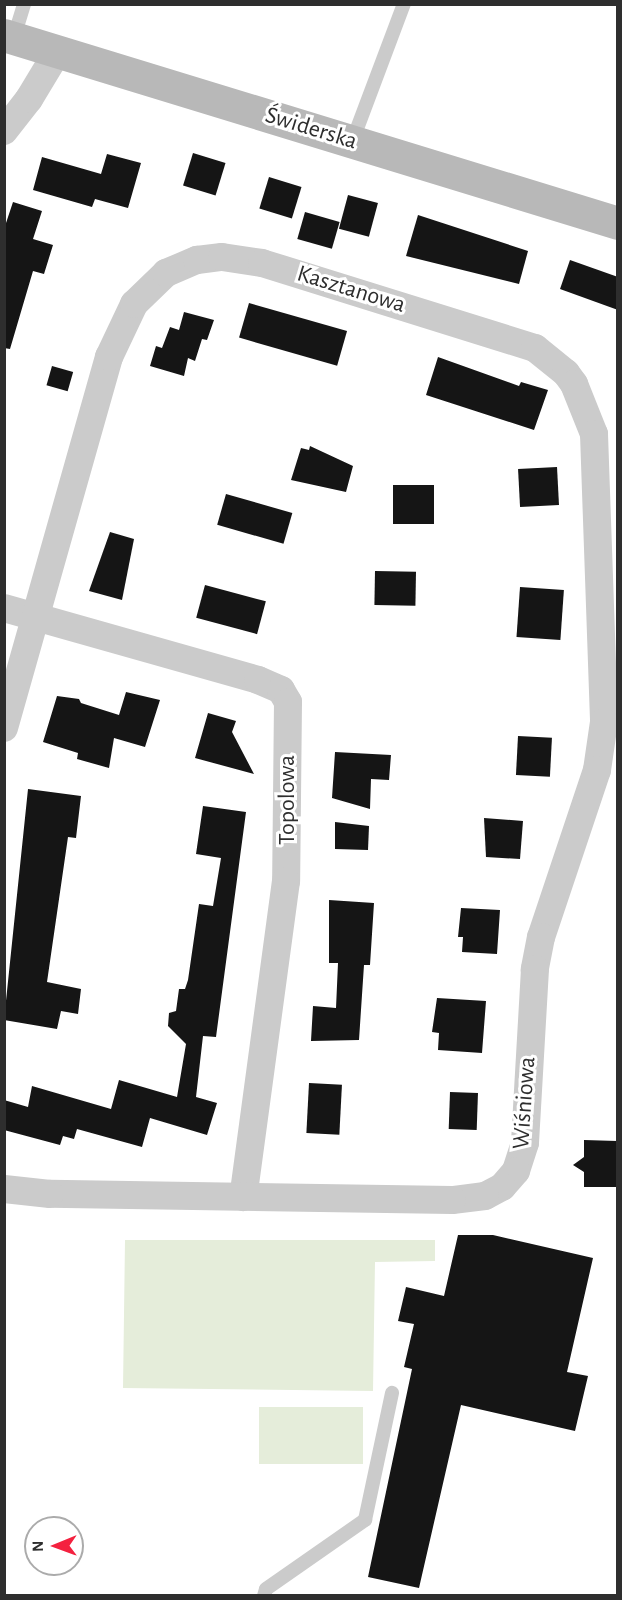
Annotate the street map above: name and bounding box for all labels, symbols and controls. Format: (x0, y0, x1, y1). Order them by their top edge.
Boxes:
street label: Świderska (262, 101, 360, 157)
street label: Kasztanowa (293, 260, 409, 320)
street label: Topolowa (274, 755, 302, 845)
street label: Wiśniowa (507, 1056, 543, 1150)
north arrow (24, 1516, 84, 1576)
text: N (30, 1541, 46, 1552)

